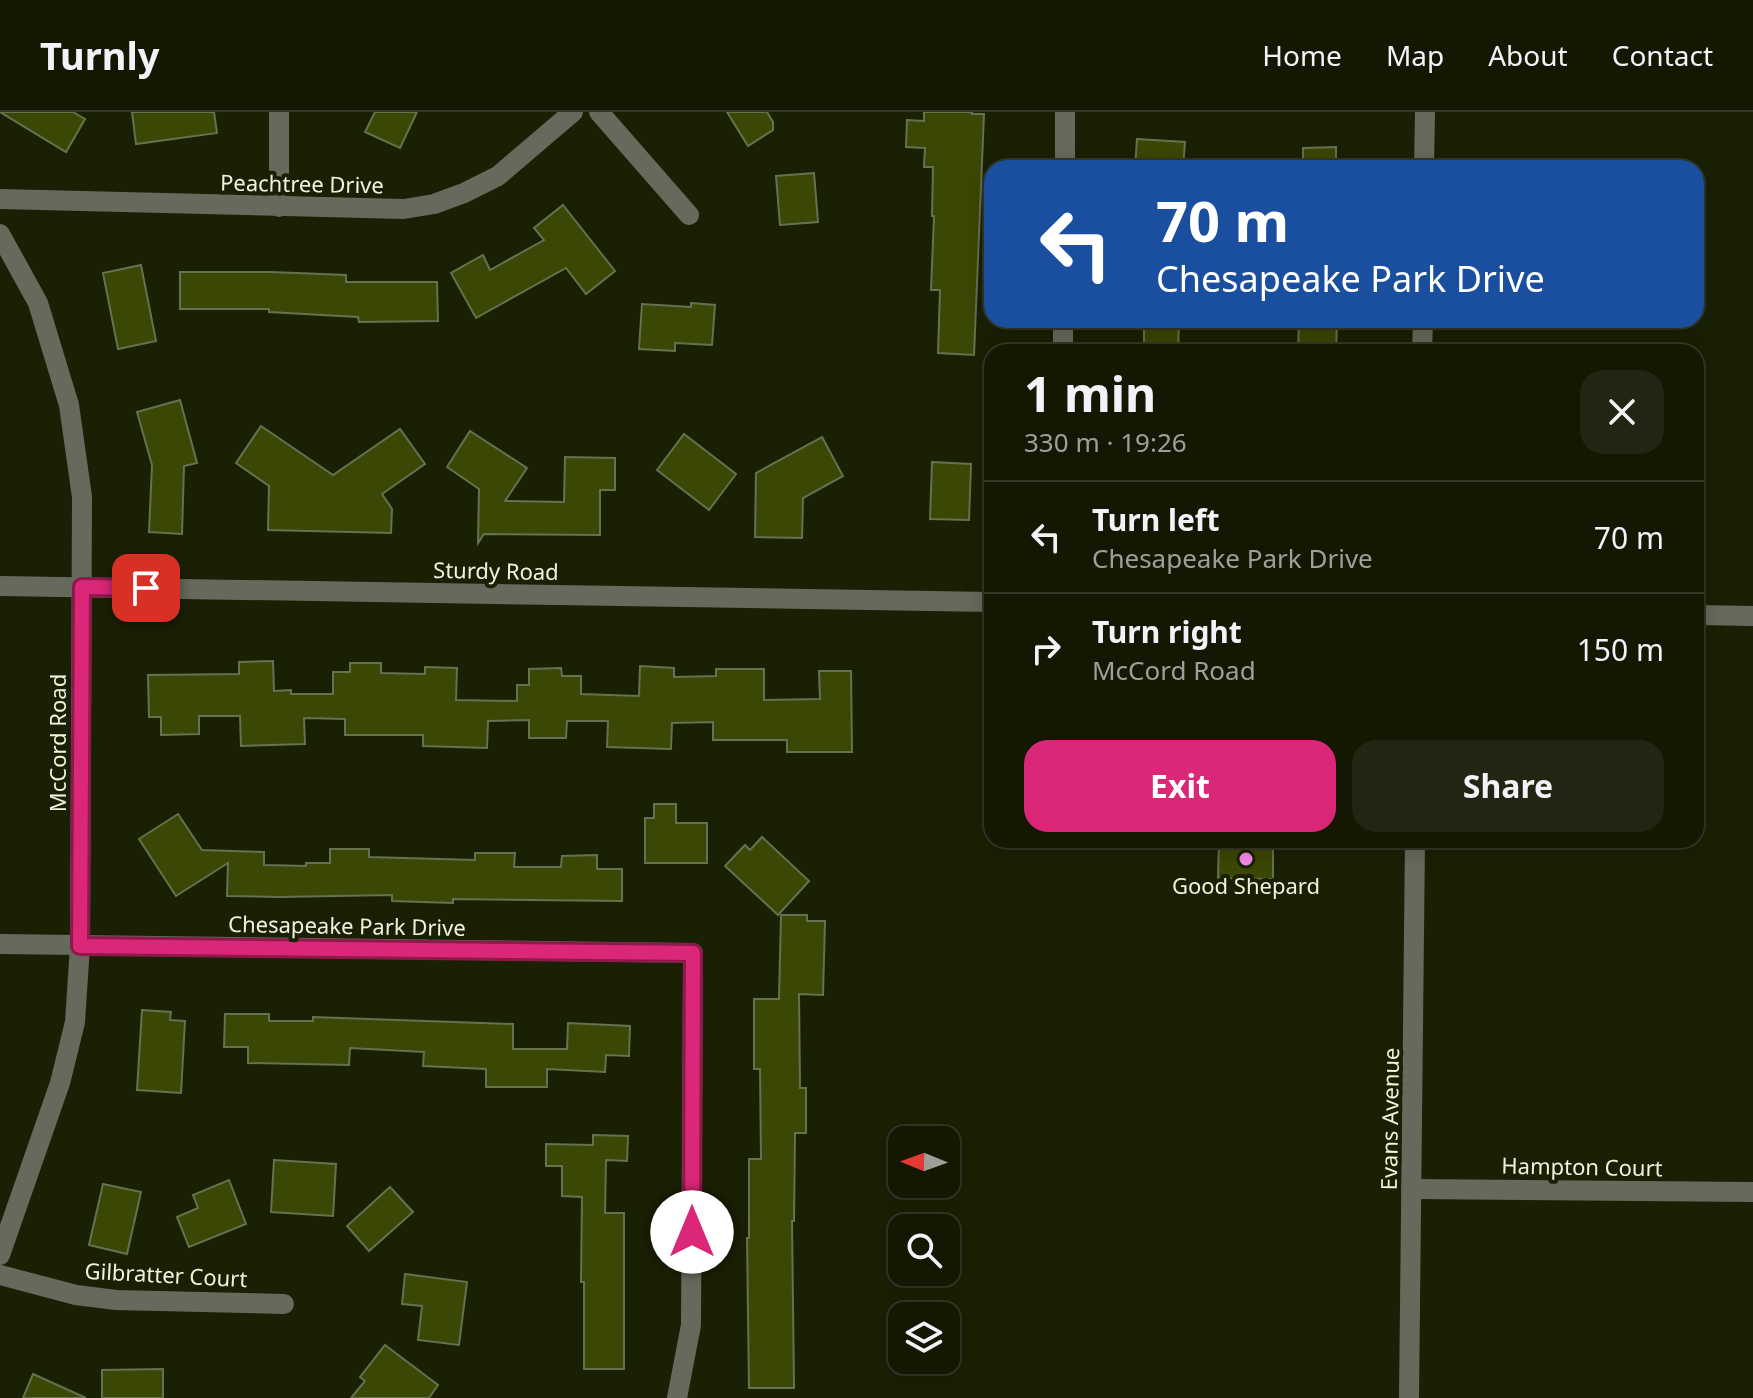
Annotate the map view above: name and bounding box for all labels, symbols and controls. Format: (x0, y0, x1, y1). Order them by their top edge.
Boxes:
text: Turnly (40, 29, 159, 81)
text: Home (1262, 36, 1342, 74)
text: Map (1386, 36, 1444, 74)
text: About (1488, 36, 1568, 74)
text: Contact (1612, 36, 1713, 74)
street label: Peachtree Drive (220, 167, 384, 199)
text: 70 m (1156, 182, 1289, 258)
icon: left (1024, 192, 1128, 296)
text: Chesapeake Park Drive (1156, 254, 1545, 303)
text: 1 min (1024, 361, 1156, 426)
button: close (1580, 370, 1664, 454)
text: 330 m · 19:26 (1024, 424, 1187, 460)
text: Turn left (1092, 499, 1220, 540)
icon: left (1024, 515, 1068, 559)
text: 70 m (1594, 517, 1664, 558)
text: Chesapeake Park Drive (1092, 540, 1373, 576)
pin (112, 554, 180, 622)
street label: Sturdy Road (433, 554, 559, 586)
icon: arrive (124, 566, 168, 610)
text: Turn right (1092, 611, 1242, 652)
icon: right (1024, 627, 1068, 671)
text: 150 m (1577, 629, 1664, 670)
text: McCord Road (1092, 652, 1256, 688)
street label: McCord Road (42, 674, 72, 812)
button: Exit (1024, 740, 1336, 832)
button: Share (1352, 740, 1664, 832)
marker: Good Shepard (1237, 850, 1255, 868)
place label: Good Shepard (1172, 870, 1320, 900)
street label: Chesapeake Park Drive (228, 908, 466, 942)
street label: Evans Avenue (1373, 1047, 1405, 1191)
north arrow (888, 1126, 960, 1198)
map controls (888, 1126, 960, 1374)
street label: Hampton Court (1501, 1150, 1663, 1182)
position arrow (650, 1190, 734, 1274)
button: search (888, 1214, 960, 1286)
street label: Gilbratter Court (84, 1255, 248, 1293)
button: layers (888, 1302, 960, 1374)

